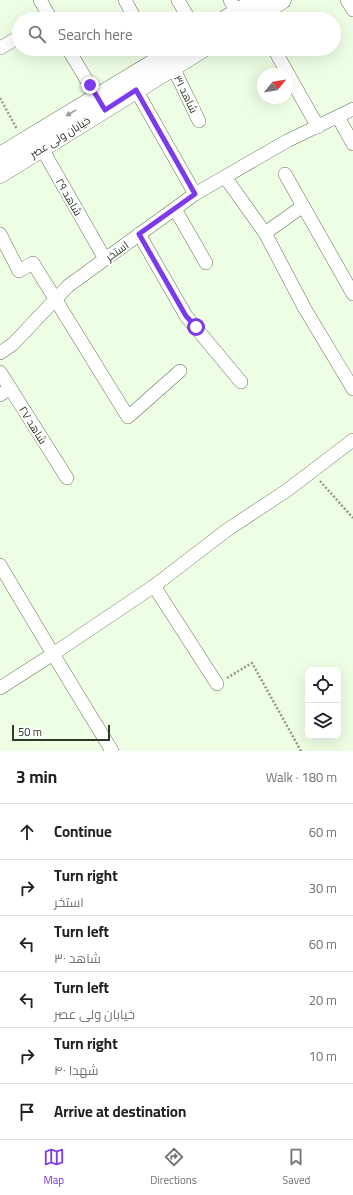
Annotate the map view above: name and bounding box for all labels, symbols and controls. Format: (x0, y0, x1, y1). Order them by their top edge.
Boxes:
search box (12, 12, 341, 56)
text: Search here (58, 20, 132, 49)
icon: search (26, 23, 48, 45)
north arrow (257, 68, 293, 104)
street label: شاهد ۳۱ (168, 72, 204, 116)
route end (81, 76, 99, 94)
one-way arrow (65, 109, 77, 116)
street label: خیابان ولی عصر (25, 110, 94, 164)
street label: شاهد ۲۹ (50, 174, 88, 220)
street label: استخر (100, 235, 133, 267)
route start (187, 318, 205, 336)
street label: شاهد ۲۷ (13, 402, 53, 448)
map controls (305, 667, 341, 739)
button: locate (305, 667, 341, 703)
button: layers (305, 703, 341, 739)
text: 50 m (18, 722, 42, 742)
scale bar (12, 723, 110, 742)
text: 3 min (16, 761, 57, 793)
text: Walk · 180 m (266, 765, 337, 789)
text: Continue (54, 817, 112, 846)
text: 60 m (309, 820, 337, 844)
icon: ahead (16, 821, 38, 843)
text: Turn right (54, 861, 118, 890)
text: 30 m (309, 876, 337, 900)
icon: right (16, 877, 38, 899)
text: استخر (54, 890, 84, 914)
text: Turn left (54, 917, 109, 946)
text: 60 m (309, 932, 337, 956)
icon: left (16, 933, 38, 955)
text: شاهد ۳۰ (54, 946, 101, 970)
text: Turn left (54, 973, 109, 1002)
text: 20 m (309, 988, 337, 1012)
icon: left (16, 989, 38, 1011)
text: خیابان ولی عصر (54, 1002, 135, 1026)
text: Turn right (54, 1029, 118, 1058)
text: 10 m (309, 1044, 337, 1068)
icon: right (16, 1045, 38, 1067)
text: شهدا ۴۰ (54, 1058, 99, 1082)
text: Arrive at destination (54, 1097, 186, 1126)
icon: arrive (16, 1101, 38, 1123)
tab: Map (43, 1146, 65, 1190)
tab: Directions (150, 1146, 197, 1190)
tab: Saved (282, 1146, 310, 1190)

